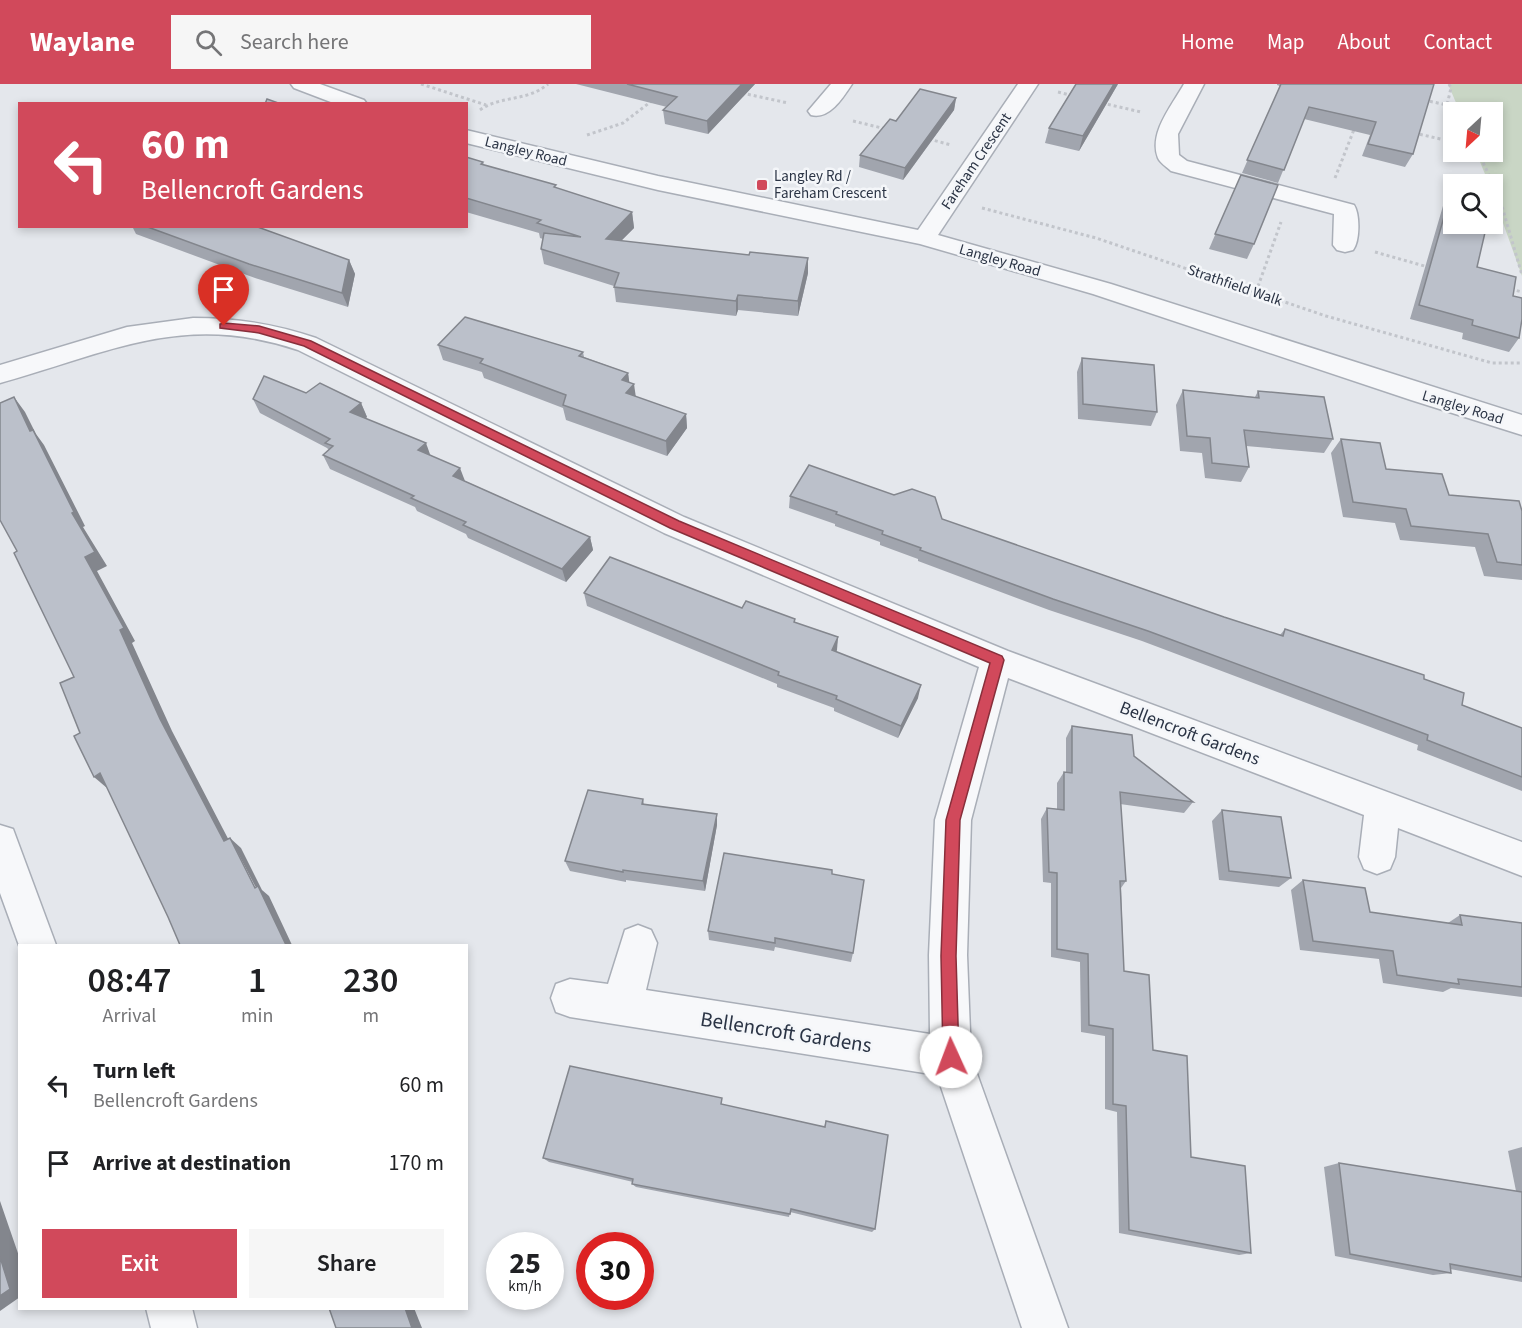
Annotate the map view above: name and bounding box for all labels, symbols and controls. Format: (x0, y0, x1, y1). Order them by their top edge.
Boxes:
search box (171, 15, 591, 69)
text: Waylane (30, 22, 135, 62)
icon: search (192, 26, 225, 59)
text: Search here (240, 26, 349, 58)
text: Home (1181, 27, 1234, 57)
text: Map (1267, 27, 1305, 57)
text: About (1338, 27, 1390, 57)
text: Contact (1423, 27, 1492, 57)
north arrow (1443, 102, 1503, 162)
map controls (1443, 102, 1503, 234)
street label: Fareham Crescent (936, 109, 1017, 214)
text: 60 m (141, 115, 230, 175)
icon: left (42, 126, 120, 204)
street label: Langley Road (483, 131, 569, 172)
place label: Langley Rd / Fareham Crescent (774, 166, 887, 204)
text: Bellencroft Gardens (141, 171, 363, 210)
button: search (1443, 174, 1503, 234)
marker: Langley Rd / Fareham Crescent (755, 178, 769, 192)
street label: Langley Road (957, 239, 1043, 282)
street label: Strathfield Walk (1185, 259, 1286, 312)
pin (198, 264, 249, 326)
icon: arrive (207, 273, 240, 306)
street label: Langley Road (1420, 385, 1506, 430)
street label: Bellencroft Gardens (1116, 695, 1264, 772)
text: 08:47 (88, 955, 171, 1006)
text: 1 (248, 955, 266, 1006)
text: 230 (343, 955, 398, 1006)
text: Arrival (103, 1002, 156, 1030)
text: min (241, 1002, 273, 1030)
text: m (362, 1002, 379, 1030)
street label: Bellencroft Gardens (698, 1004, 874, 1060)
position arrow (919, 1025, 983, 1089)
text: Turn left (93, 1055, 175, 1087)
icon: left (42, 1069, 75, 1102)
text: 60 m (399, 1069, 444, 1101)
text: Bellencroft Gardens (93, 1087, 258, 1115)
icon: arrive (42, 1147, 75, 1180)
text: Arrive at destination (93, 1147, 291, 1179)
text: 170 m (389, 1147, 444, 1179)
button: Exit (42, 1229, 237, 1298)
button: Share (249, 1229, 444, 1298)
speed limit sign: 30 (576, 1232, 654, 1310)
text: 25 (509, 1242, 541, 1285)
text: km/h (508, 1276, 542, 1297)

